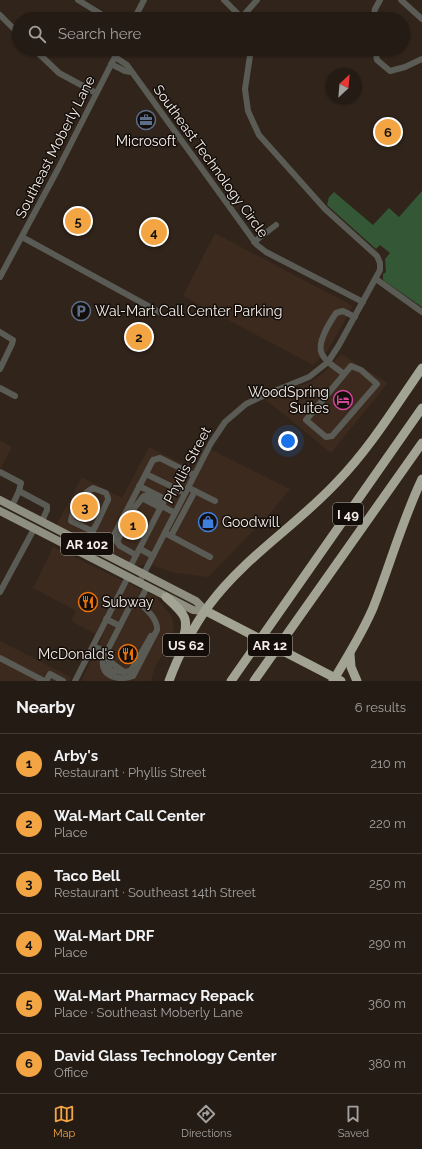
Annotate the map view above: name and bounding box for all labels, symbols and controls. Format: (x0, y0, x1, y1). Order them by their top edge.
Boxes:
search box (12, 12, 410, 56)
icon: search (26, 23, 48, 45)
text: Search here (58, 25, 141, 43)
north arrow (326, 68, 362, 104)
street label: Southeast Moberly Lane (12, 73, 98, 221)
street label: Southeast Technology Circle (150, 82, 272, 240)
office icon: Microsoft (135, 109, 157, 131)
pin: 6 (375, 117, 401, 147)
place label: Microsoft (116, 133, 176, 149)
pin: 5 (65, 206, 91, 236)
pin: 4 (141, 217, 167, 247)
parking icon: Wal-Mart Call Center Parking (70, 300, 92, 322)
place label: Wal-Mart Call Center Parking (95, 303, 282, 319)
pin: 2 (126, 322, 152, 352)
place label: WoodSpring Suites (248, 384, 329, 416)
hotel icon: WoodSpring Suites (332, 389, 354, 411)
street label: Phyllis Street (160, 424, 214, 506)
your location (278, 431, 298, 451)
pin: 3 (72, 492, 98, 522)
road number: I 49 (333, 503, 363, 525)
pin: 1 (120, 510, 146, 540)
shop icon: Goodwill (197, 511, 219, 533)
place label: Goodwill (222, 514, 280, 530)
road number: AR 102 (61, 533, 113, 555)
restaurant icon: Subway (77, 591, 99, 613)
place label: Subway (102, 594, 154, 610)
road number: US 62 (163, 634, 209, 656)
road number: AR 12 (248, 634, 292, 656)
restaurant icon: McDonald's (117, 643, 139, 665)
place label: McDonald's (38, 646, 114, 662)
text: Nearby (16, 697, 75, 717)
text: 6 results (355, 700, 406, 715)
text: Arby's (54, 747, 98, 765)
text: 1 (26, 756, 32, 771)
text: 210 m (370, 756, 406, 771)
text: Restaurant · Phyllis Street (54, 765, 206, 780)
text: Wal-Mart Call Center (54, 807, 205, 825)
text: 2 (25, 816, 33, 831)
text: 220 m (369, 816, 406, 831)
text: Place (54, 825, 87, 840)
text: Taco Bell (54, 867, 120, 885)
text: 3 (25, 876, 33, 891)
text: 250 m (369, 876, 406, 891)
text: Restaurant · Southeast 14th Street (54, 885, 256, 900)
text: Wal-Mart DRF (54, 927, 154, 945)
text: 4 (25, 936, 33, 951)
text: 290 m (368, 936, 406, 951)
text: Place (54, 945, 87, 960)
text: Wal-Mart Pharmacy Repack (54, 987, 254, 1005)
text: 5 (25, 996, 33, 1011)
text: 360 m (368, 996, 406, 1011)
text: Place · Southeast Moberly Lane (54, 1005, 243, 1020)
text: David Glass Technology Center (54, 1047, 277, 1065)
text: 6 (25, 1056, 33, 1071)
text: 380 m (368, 1056, 406, 1071)
text: Office (54, 1065, 88, 1080)
tab: Map (53, 1103, 75, 1140)
tab: Directions (181, 1103, 232, 1140)
tab: Saved (338, 1103, 369, 1140)

